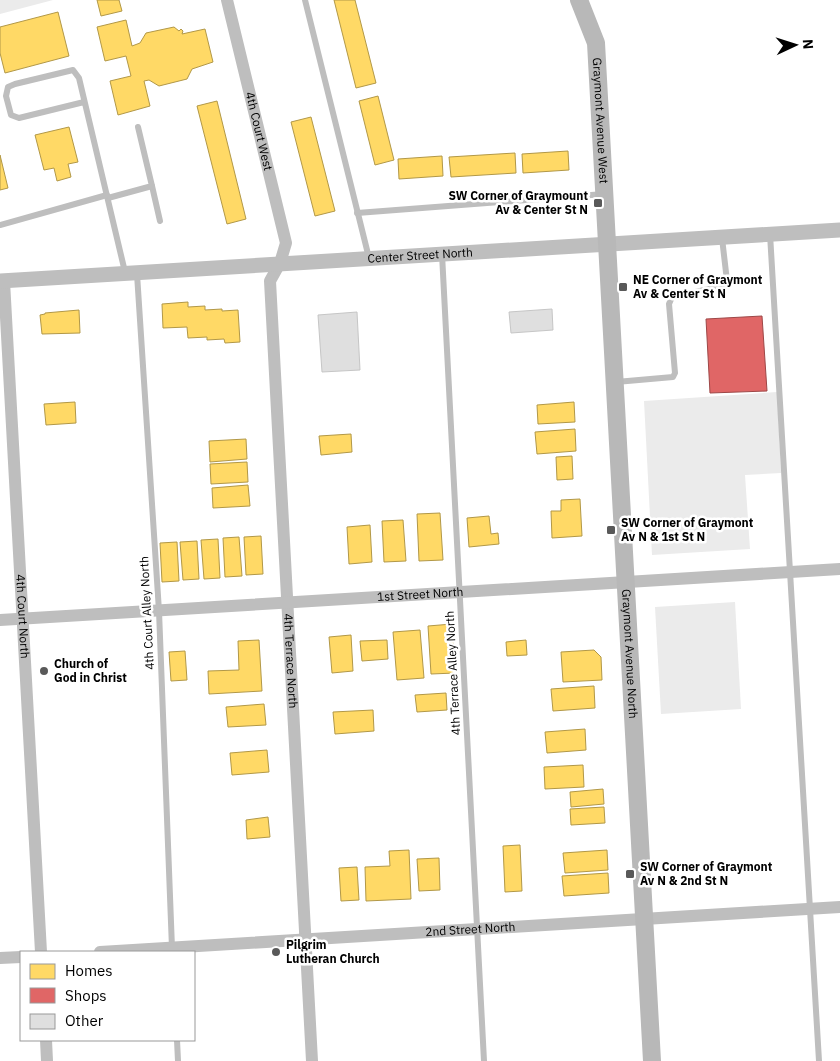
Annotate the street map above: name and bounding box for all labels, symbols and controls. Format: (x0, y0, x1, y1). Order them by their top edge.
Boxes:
north arrow (770, 20, 820, 70)
text: N (799, 38, 817, 50)
street label: Graymont Avenue West (590, 57, 612, 184)
street label: 4th Court West (243, 90, 276, 172)
place label: SW Corner of Graymount Av & Center St N (449, 188, 588, 217)
marker: SW Corner of Graymount Av & Center St N (592, 197, 604, 209)
street label: Center Street North (367, 244, 473, 266)
place label: NE Corner of Graymont Av & Center St N (633, 272, 763, 301)
marker: NE Corner of Graymont Av & Center St N (617, 281, 629, 293)
place label: SW Corner of Graymont Av N & 1st St N (621, 515, 754, 544)
marker: SW Corner of Graymont Av N & 1st St N (605, 524, 617, 536)
street label: 4th Court Alley North (136, 556, 157, 670)
street label: 4th Court North (13, 574, 33, 659)
street label: 1st Street North (377, 584, 464, 604)
street label: Graymont Avenue North (619, 589, 641, 719)
street label: 4th Terrace Alley North (442, 610, 463, 736)
street label: 4th Terrace North (281, 613, 301, 709)
place label: Church of God in Christ (54, 656, 127, 685)
marker: Church of God in Christ (38, 665, 50, 677)
place label: SW Corner of Graymont Av N & 2nd St N (640, 859, 773, 888)
marker: SW Corner of Graymont Av N & 2nd St N (624, 868, 636, 880)
street label: 2nd Street North (425, 919, 516, 939)
place label: Pilgrim Lutheran Church (286, 937, 380, 966)
marker: Pilgrim Lutheran Church (270, 946, 282, 958)
legend (20, 951, 195, 1041)
text: Homes (65, 961, 113, 980)
text: Shops (65, 986, 107, 1005)
text: Other (65, 1011, 104, 1030)

